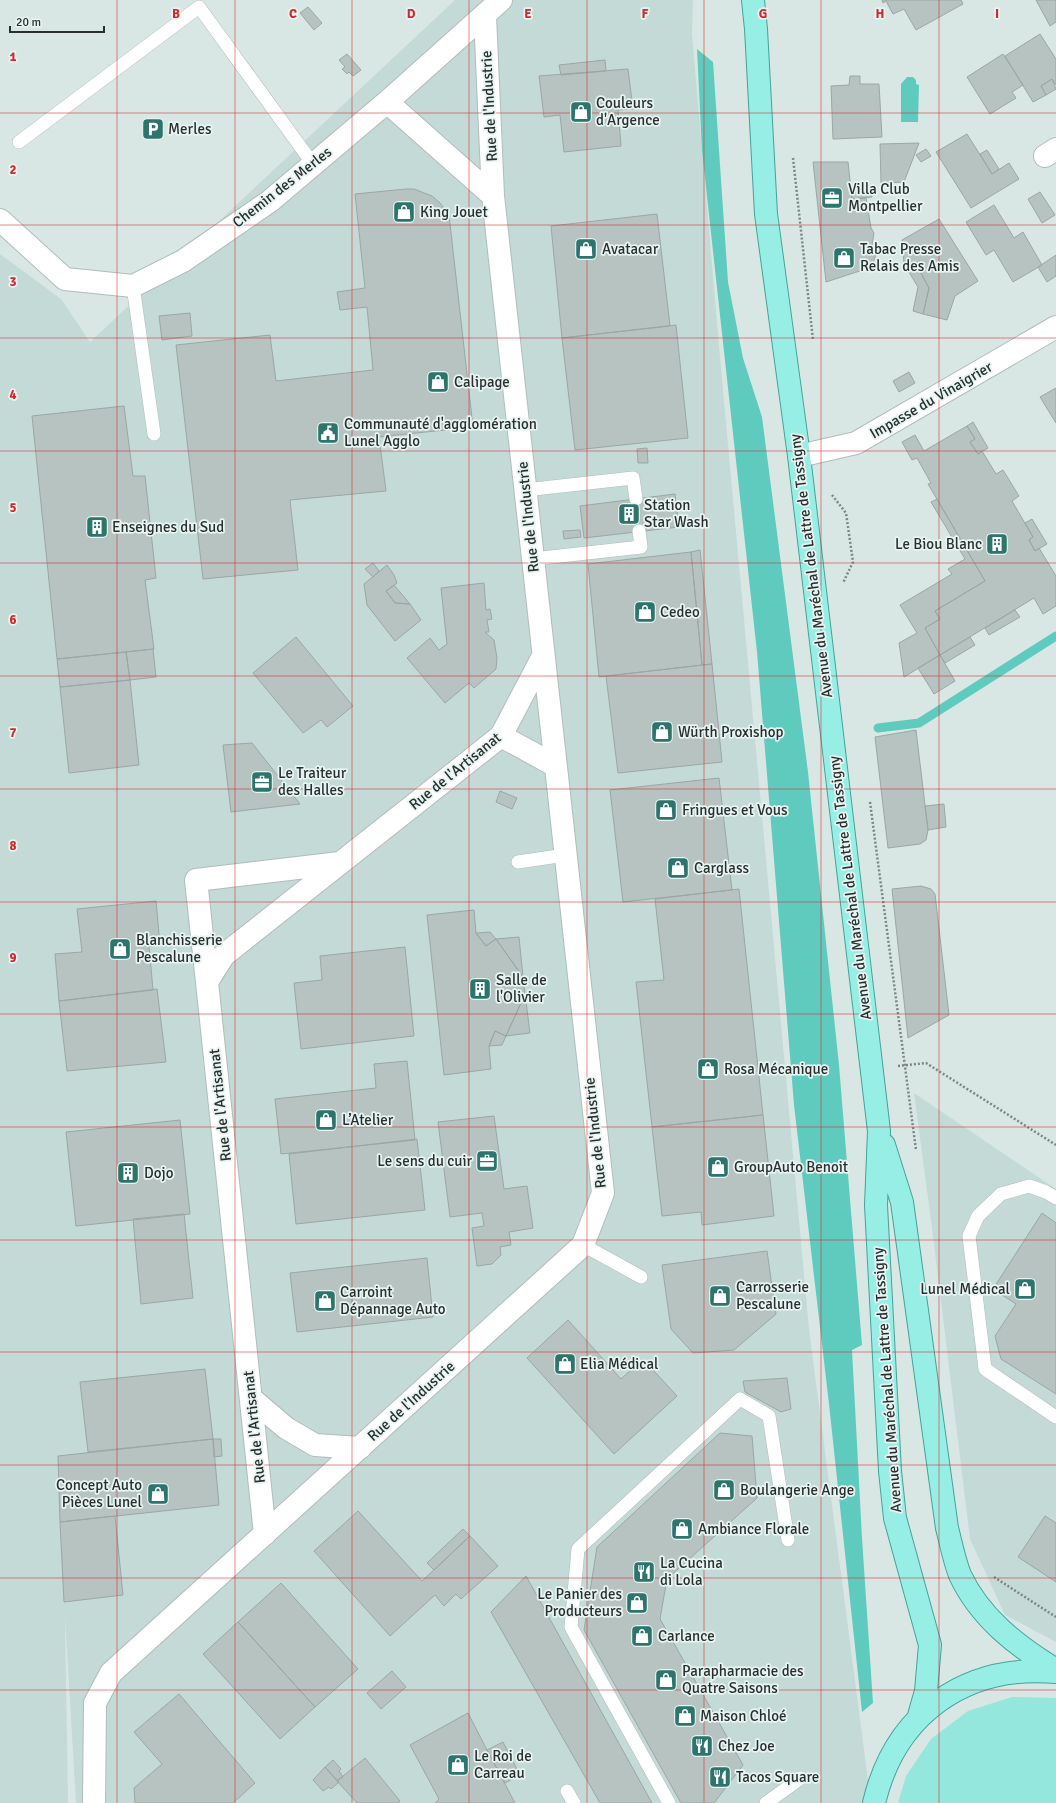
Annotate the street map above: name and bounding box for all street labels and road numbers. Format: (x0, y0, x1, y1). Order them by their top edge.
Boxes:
street label: Rue de l'Industrie (477, 50, 501, 162)
street label: Chemin des Merles (229, 142, 336, 231)
street label: Impasse du Vinaigrier (866, 357, 996, 442)
street label: Avenue du Maréchal de Lattre de Tassigny (786, 433, 836, 699)
street label: Rue de l'Industrie (513, 461, 543, 573)
street label: Rue de l'Artisanat (405, 728, 505, 814)
street label: Avenue du Maréchal de Lattre de Tassigny (825, 755, 875, 1021)
street label: Rue de l'Artisanat (205, 1048, 235, 1162)
street label: Rue de l'Industrie (580, 1077, 610, 1189)
street label: Avenue du Maréchal de Lattre de Tassigny (869, 1247, 905, 1513)
street label: Rue de l'Industrie (364, 1357, 458, 1445)
street label: Rue de l'Artisanat (239, 1370, 269, 1484)

